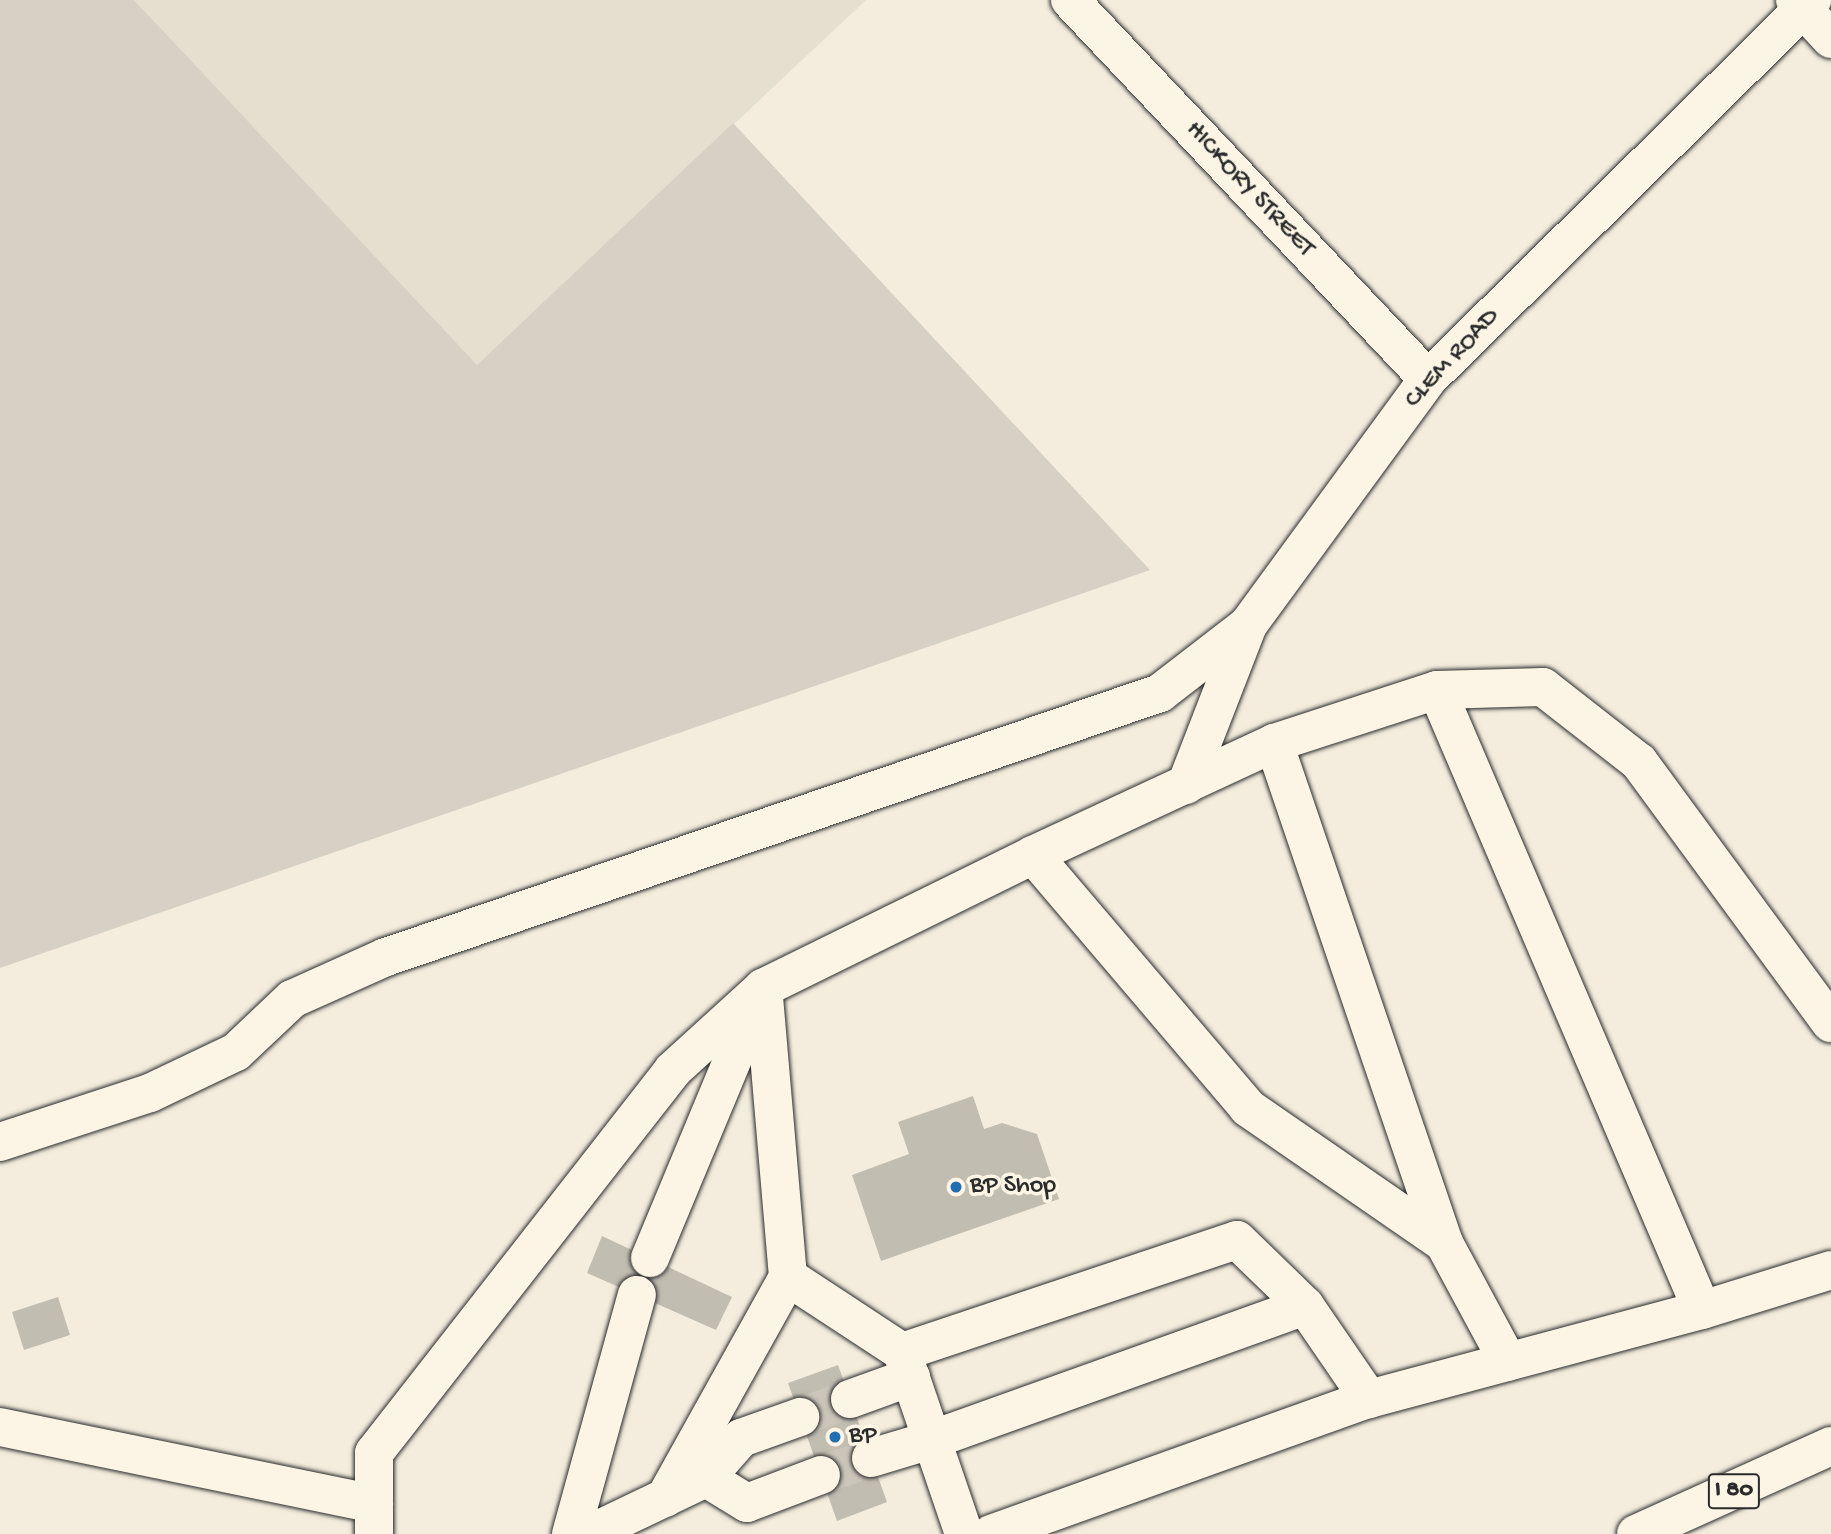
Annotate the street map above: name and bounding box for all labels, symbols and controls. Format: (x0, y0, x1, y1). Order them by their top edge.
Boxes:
street label: HICKORY STREET (1178, 115, 1320, 265)
street label: CLEM ROAD (1399, 302, 1507, 416)
place label: BP Shop (970, 1171, 1056, 1203)
marker: BP Shop (948, 1179, 964, 1195)
place label: BP (849, 1421, 877, 1453)
marker: BP (827, 1429, 843, 1445)
road number: I 80 (1708, 1470, 1760, 1512)

